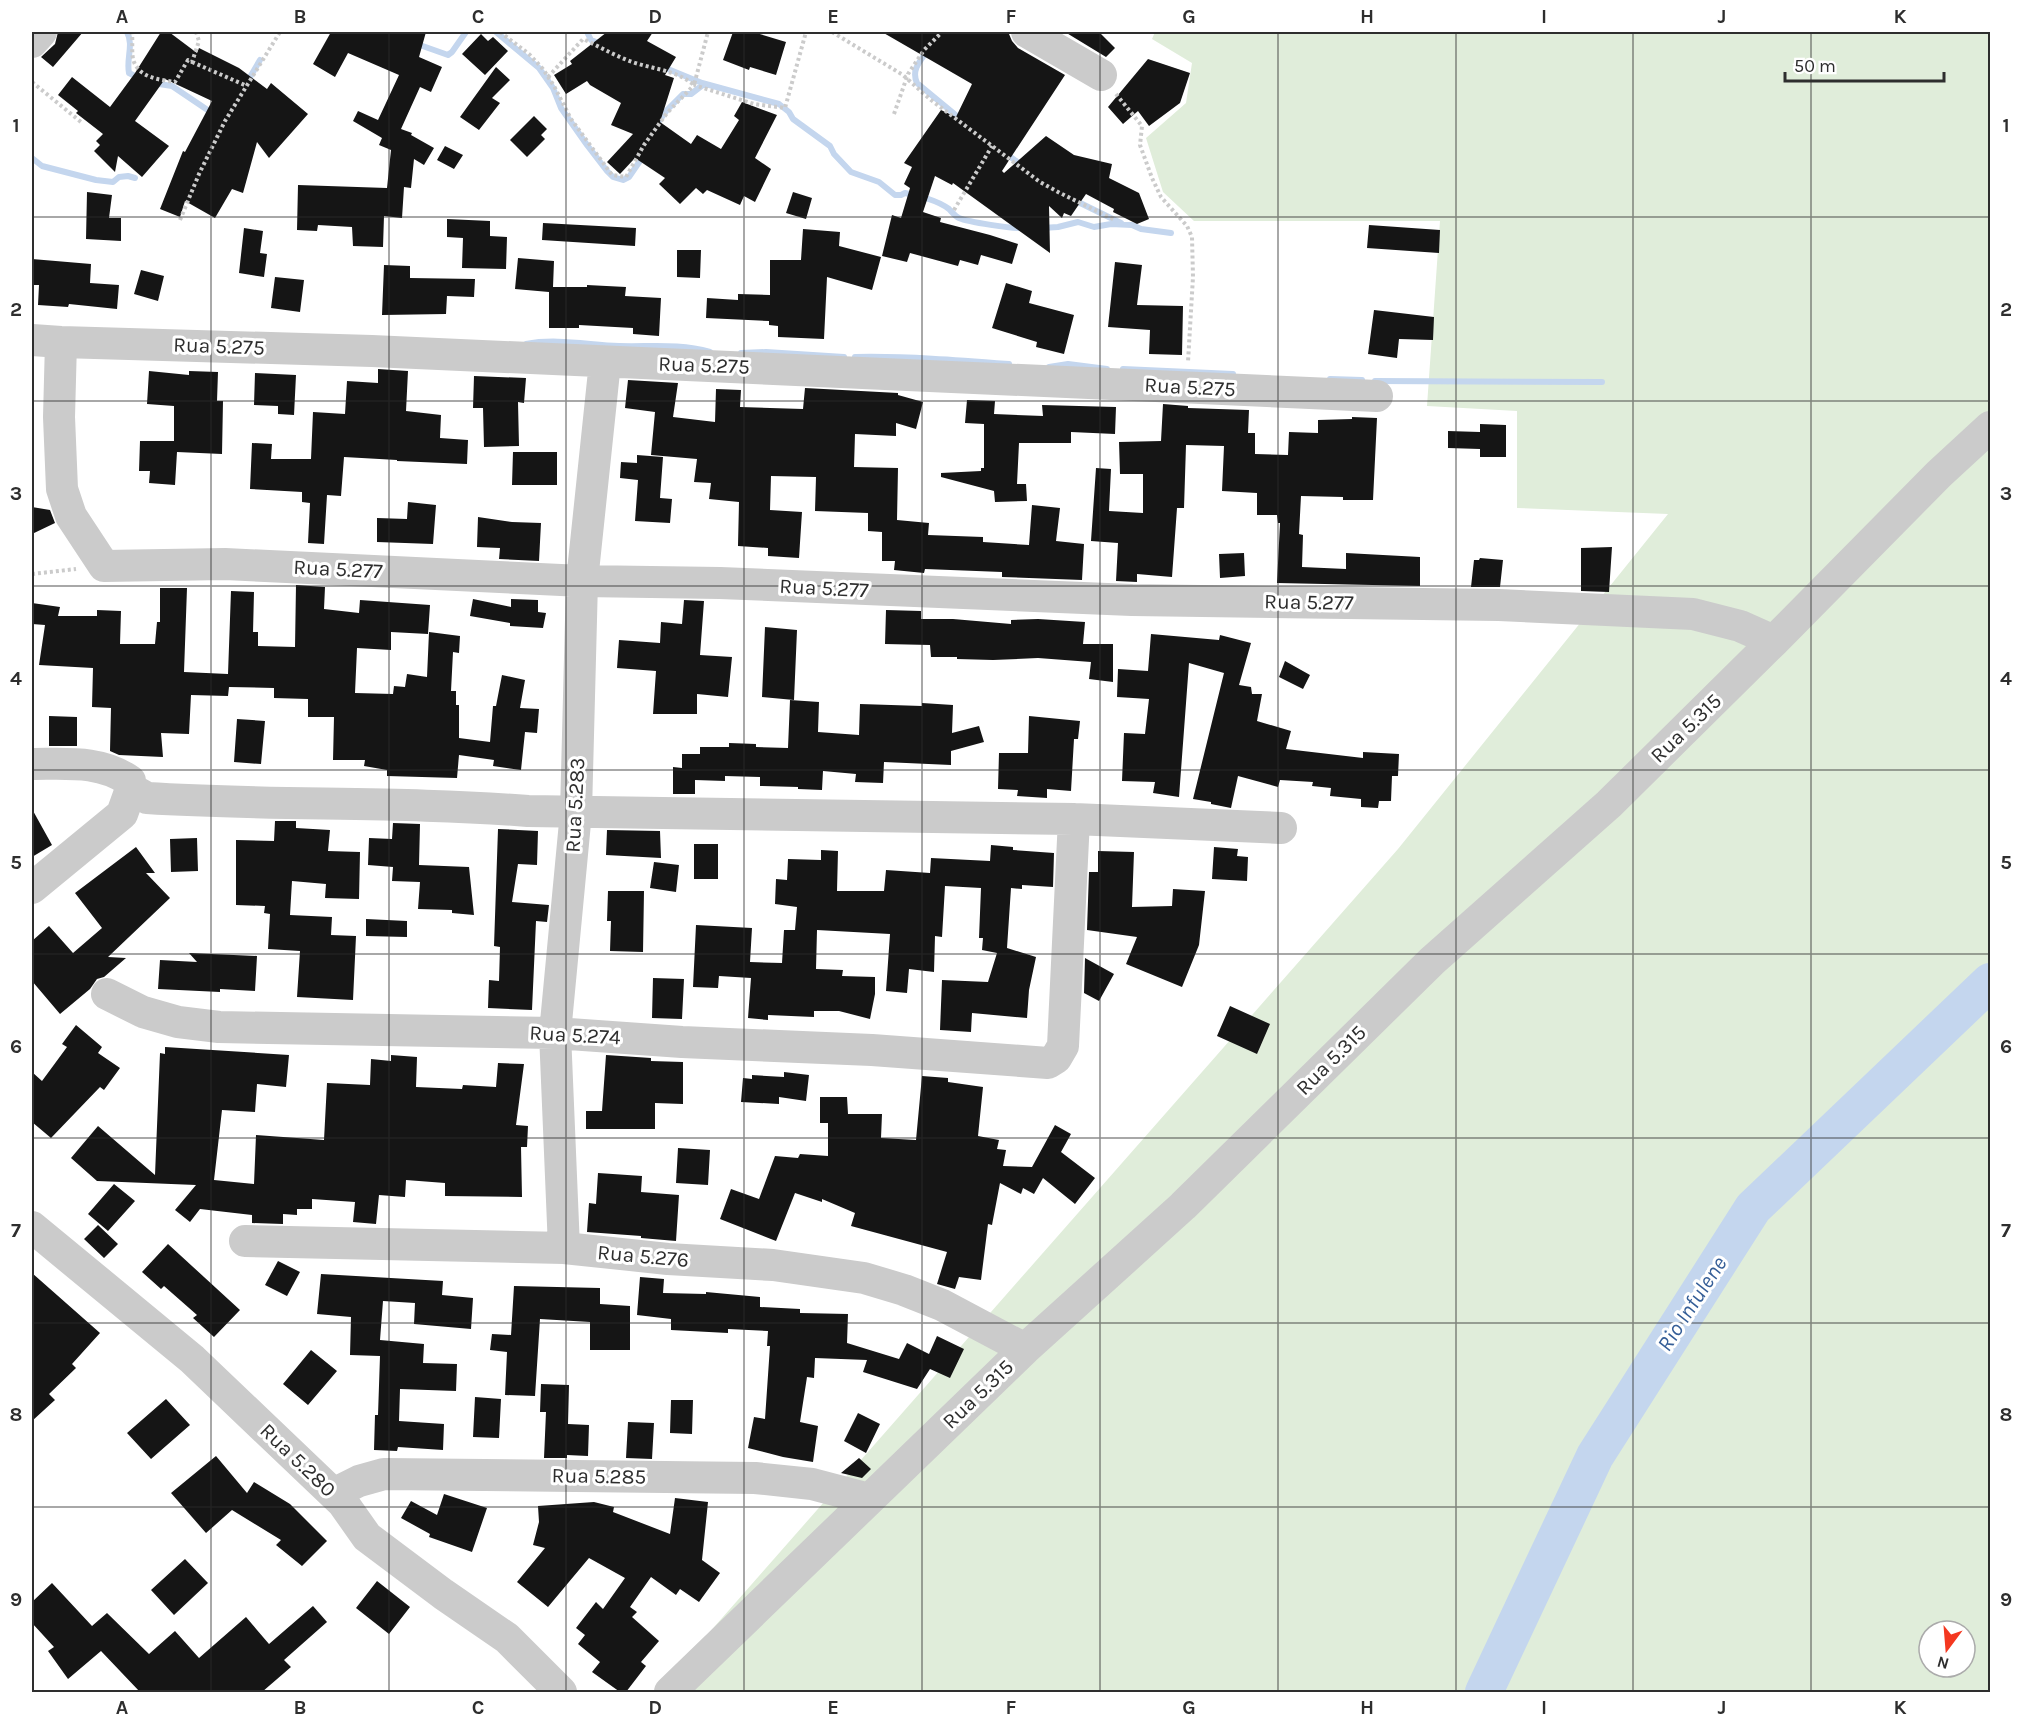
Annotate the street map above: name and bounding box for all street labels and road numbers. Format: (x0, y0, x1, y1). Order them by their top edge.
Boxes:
street label: Rua 5.275 (173, 332, 265, 360)
street label: Rua 5.275 (658, 351, 750, 379)
street label: Rua 5.275 (1144, 373, 1236, 401)
street label: Rua 5.277 (293, 555, 384, 583)
street label: Rua 5.277 (779, 574, 870, 602)
street label: Rua 5.277 (1264, 589, 1354, 615)
street label: Rua 5.315 (1646, 688, 1726, 768)
street label: Rua 5.283 (561, 757, 589, 853)
street label: Rua 5.315 (1291, 1020, 1371, 1100)
street label: Rua 5.274 (529, 1021, 622, 1049)
street label: Rua 5.276 (596, 1240, 690, 1272)
street label: Rua 5.315 (938, 1354, 1018, 1434)
street label: Rua 5.280 (255, 1418, 341, 1502)
street label: Rua 5.285 (551, 1463, 647, 1489)

